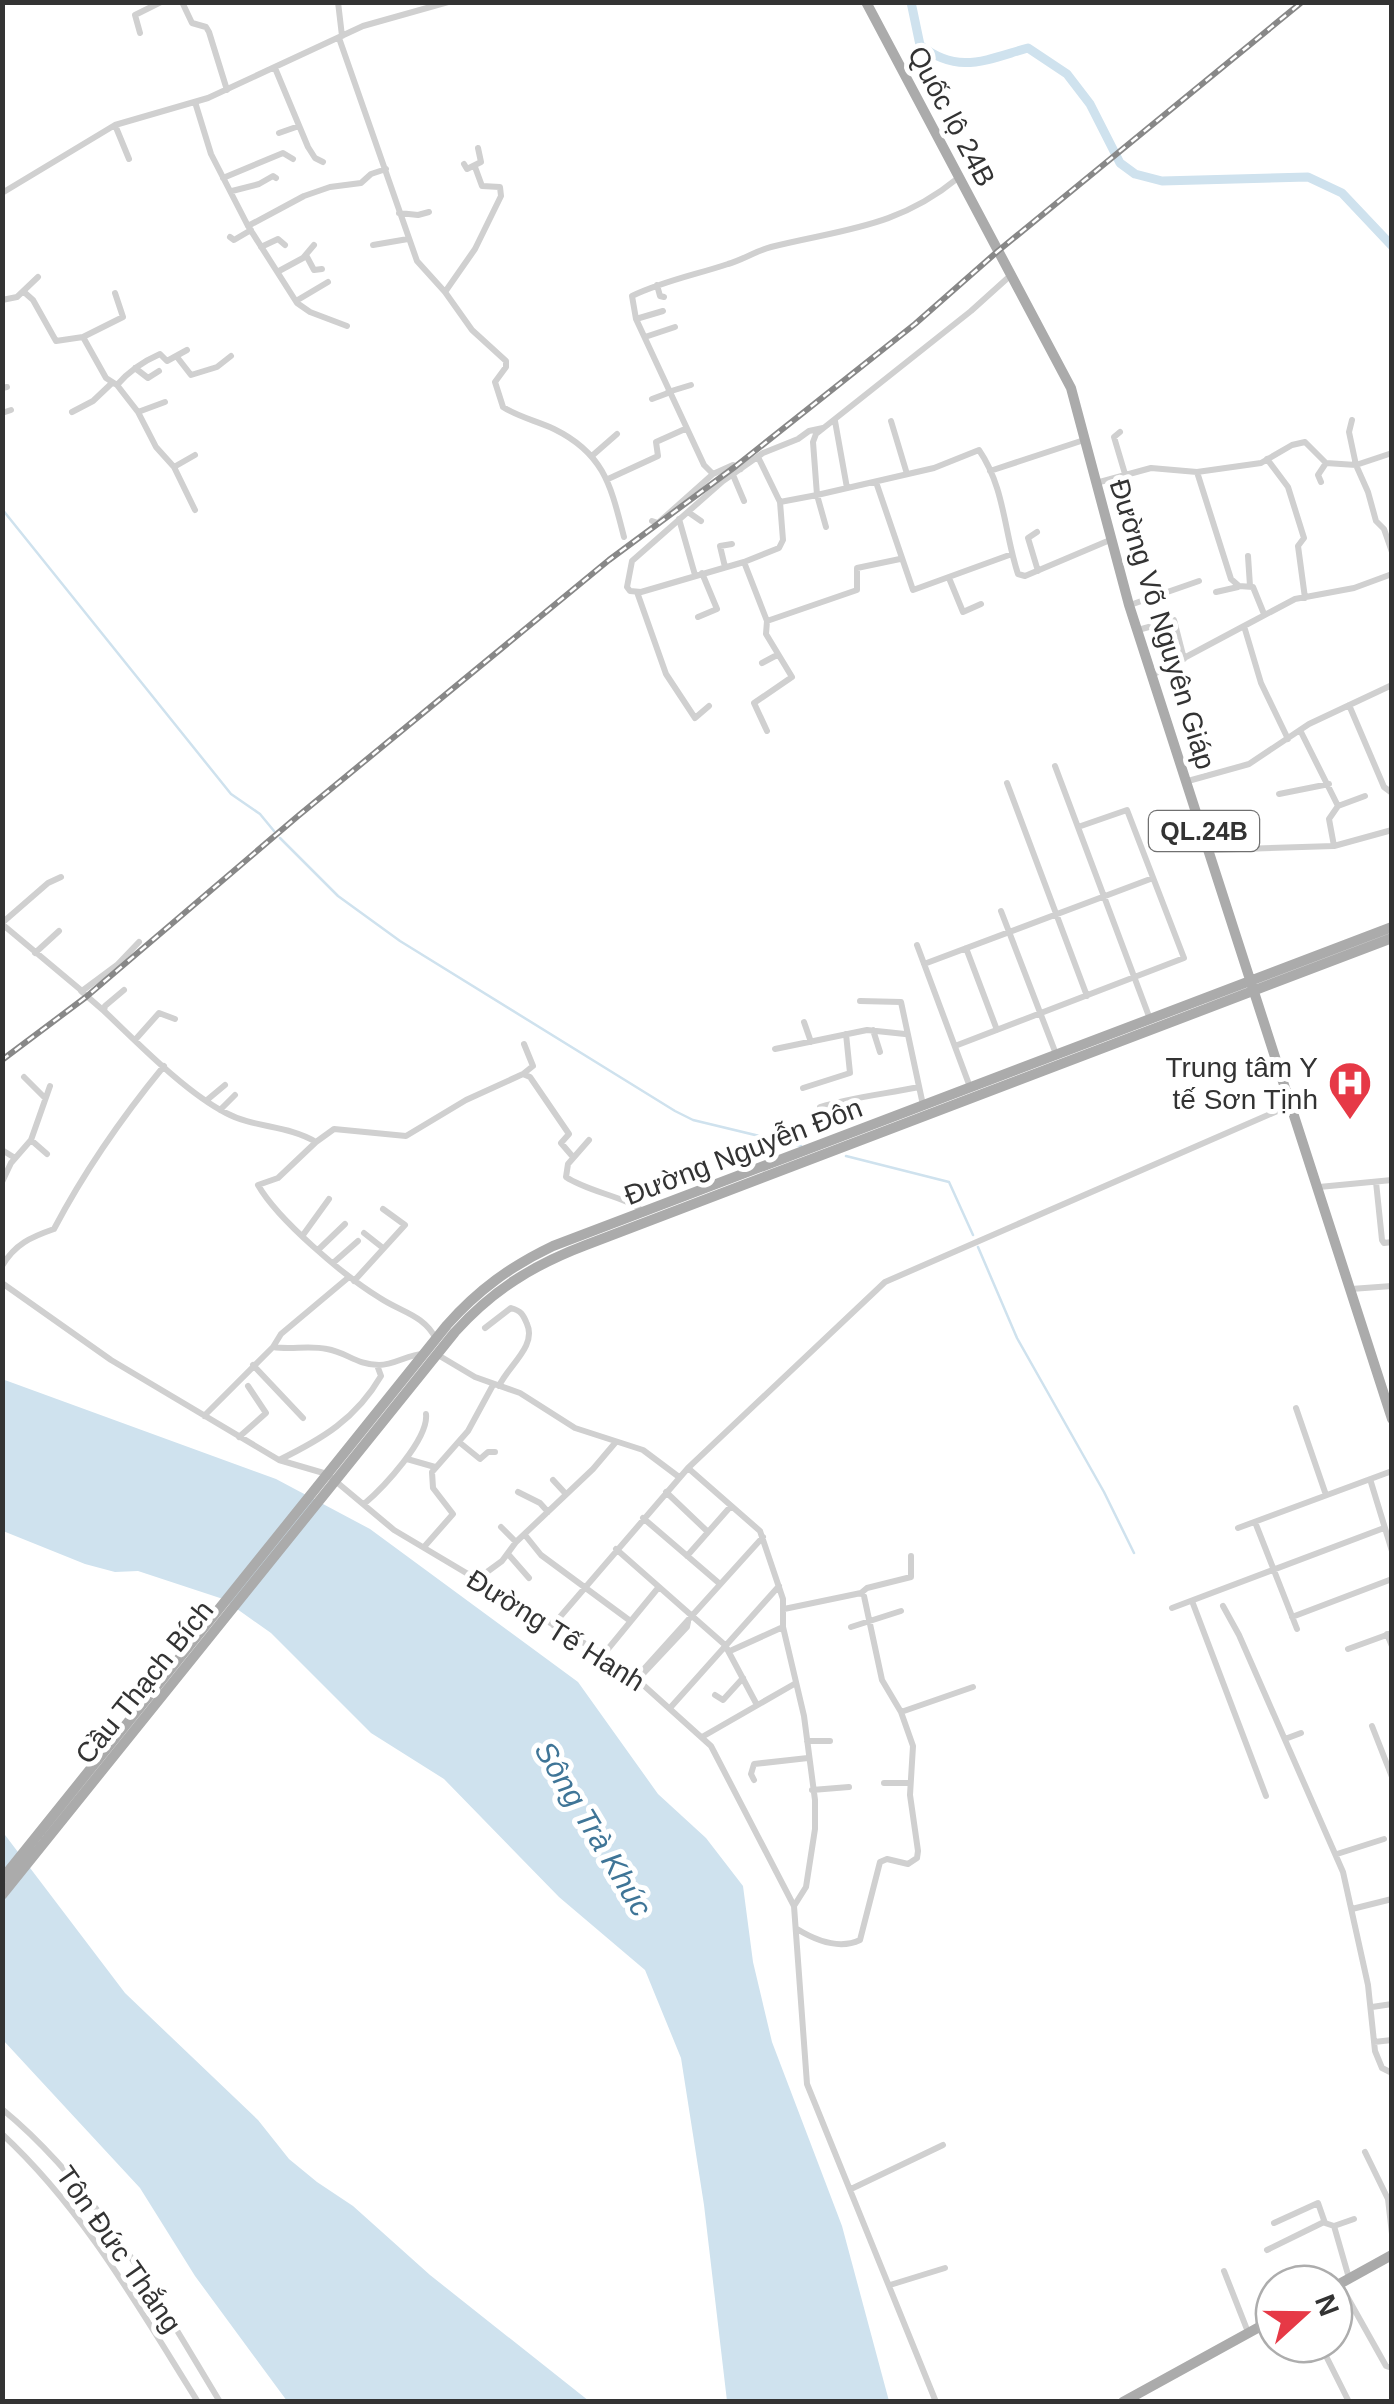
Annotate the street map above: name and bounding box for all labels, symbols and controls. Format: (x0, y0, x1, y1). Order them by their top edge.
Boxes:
street label: Quốc lộ 24B (902, 41, 1001, 192)
street label: Đường Võ Nguyên Giáp (1104, 475, 1221, 773)
road number: QL.24B (1149, 811, 1259, 851)
place label: Trung tâm Y tế Sơn Tịnh (1165, 1052, 1318, 1115)
hospital icon: Trung tâm Y tế Sơn Tịnh (1327, 1060, 1373, 1121)
street label: Đường Nguyễn Đôn (620, 1092, 866, 1211)
street label: Đường Tế Hanh (461, 1563, 650, 1697)
street label: Cầu Thạch Bích (69, 1595, 219, 1770)
water label: Sông Trà Khúc (528, 1735, 659, 1922)
street label: Tôn Đức Thắng (50, 2160, 187, 2338)
north arrow (1254, 2264, 1354, 2364)
text: N (1309, 2290, 1345, 2320)

